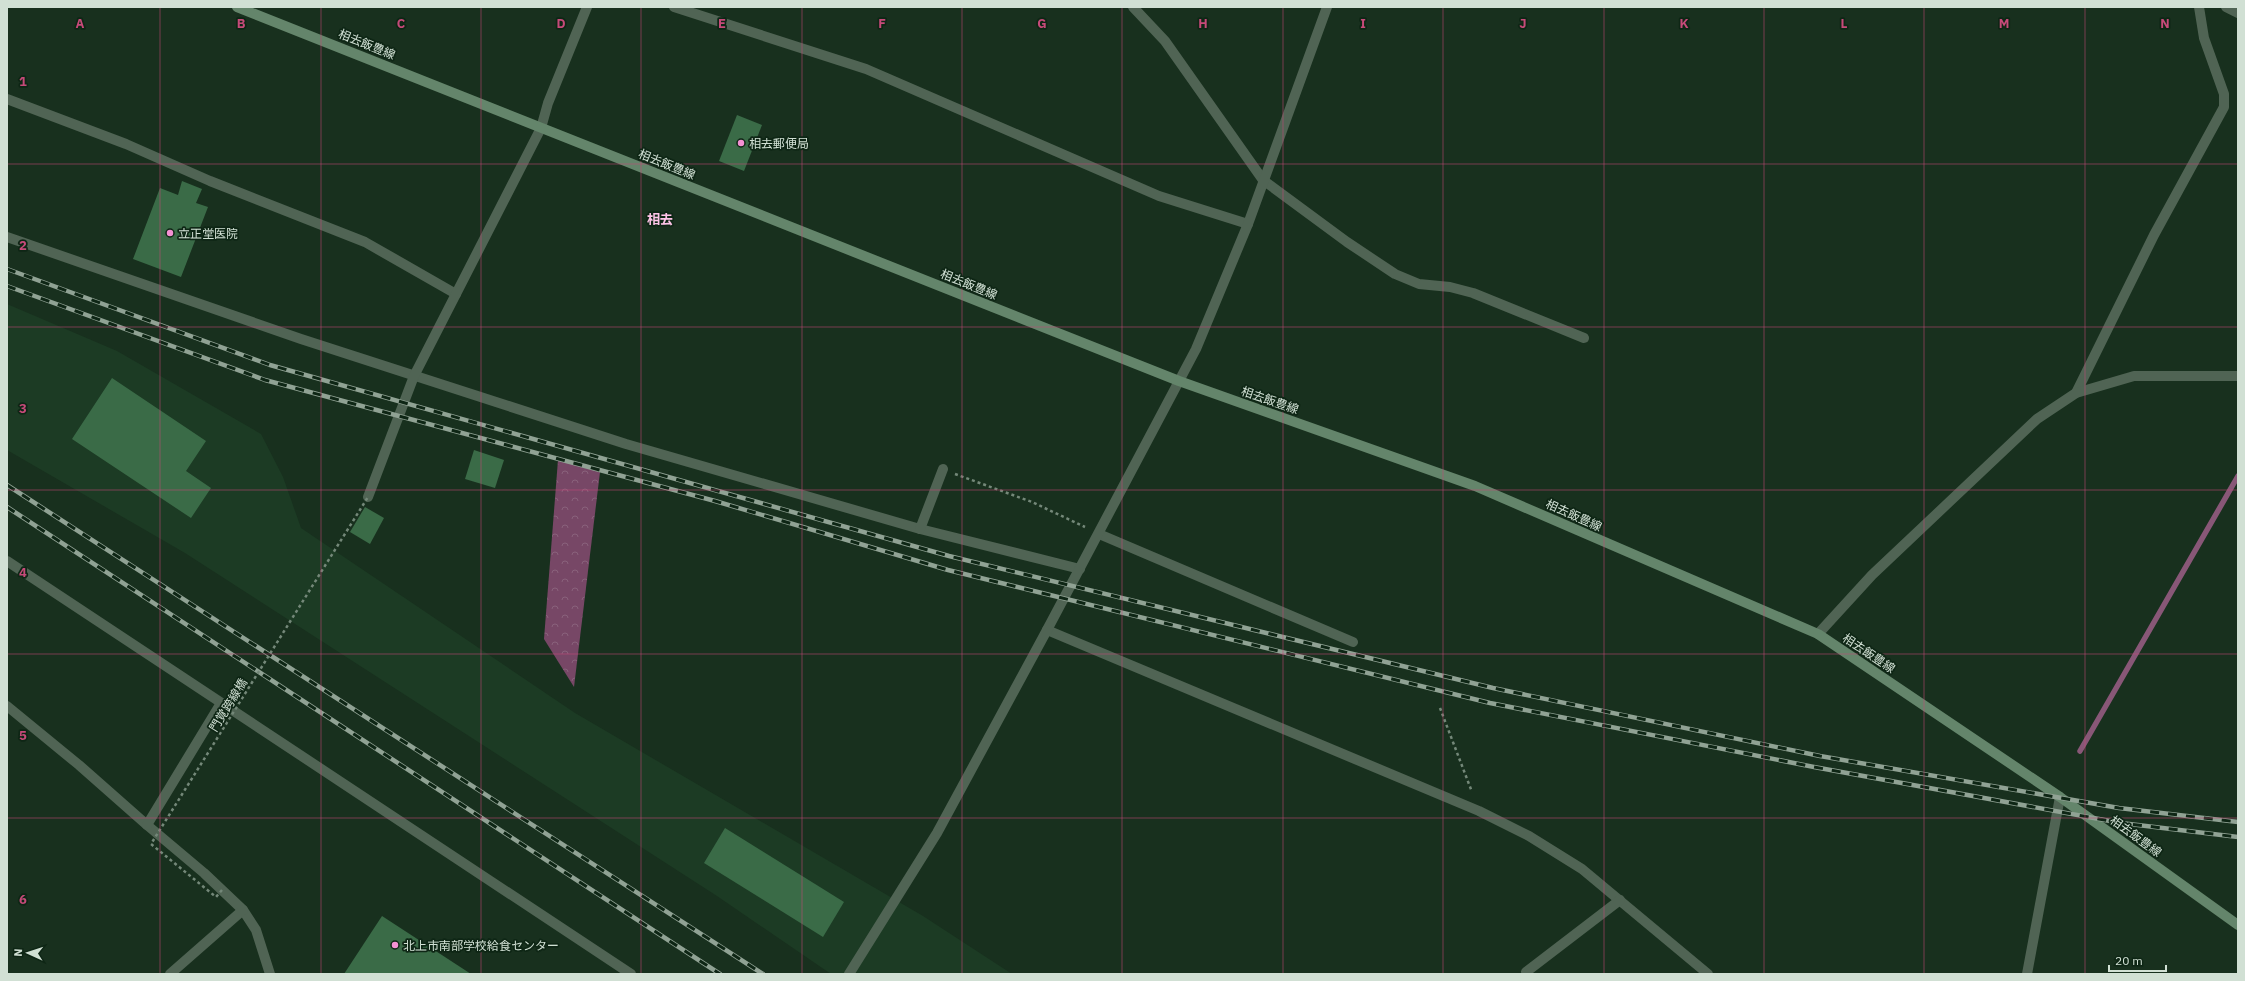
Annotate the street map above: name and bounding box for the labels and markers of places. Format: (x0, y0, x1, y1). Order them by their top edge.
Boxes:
place label: 相去郵便局 (749, 136, 809, 151)
marker: 相去郵便局 (736, 138, 746, 148)
place label: 立正堂医院 (178, 226, 238, 241)
marker: 立正堂医院 (165, 228, 175, 238)
place label: 北上市南部学校給食センター (403, 938, 559, 953)
marker: 北上市南部学校給食センター (390, 940, 400, 950)

